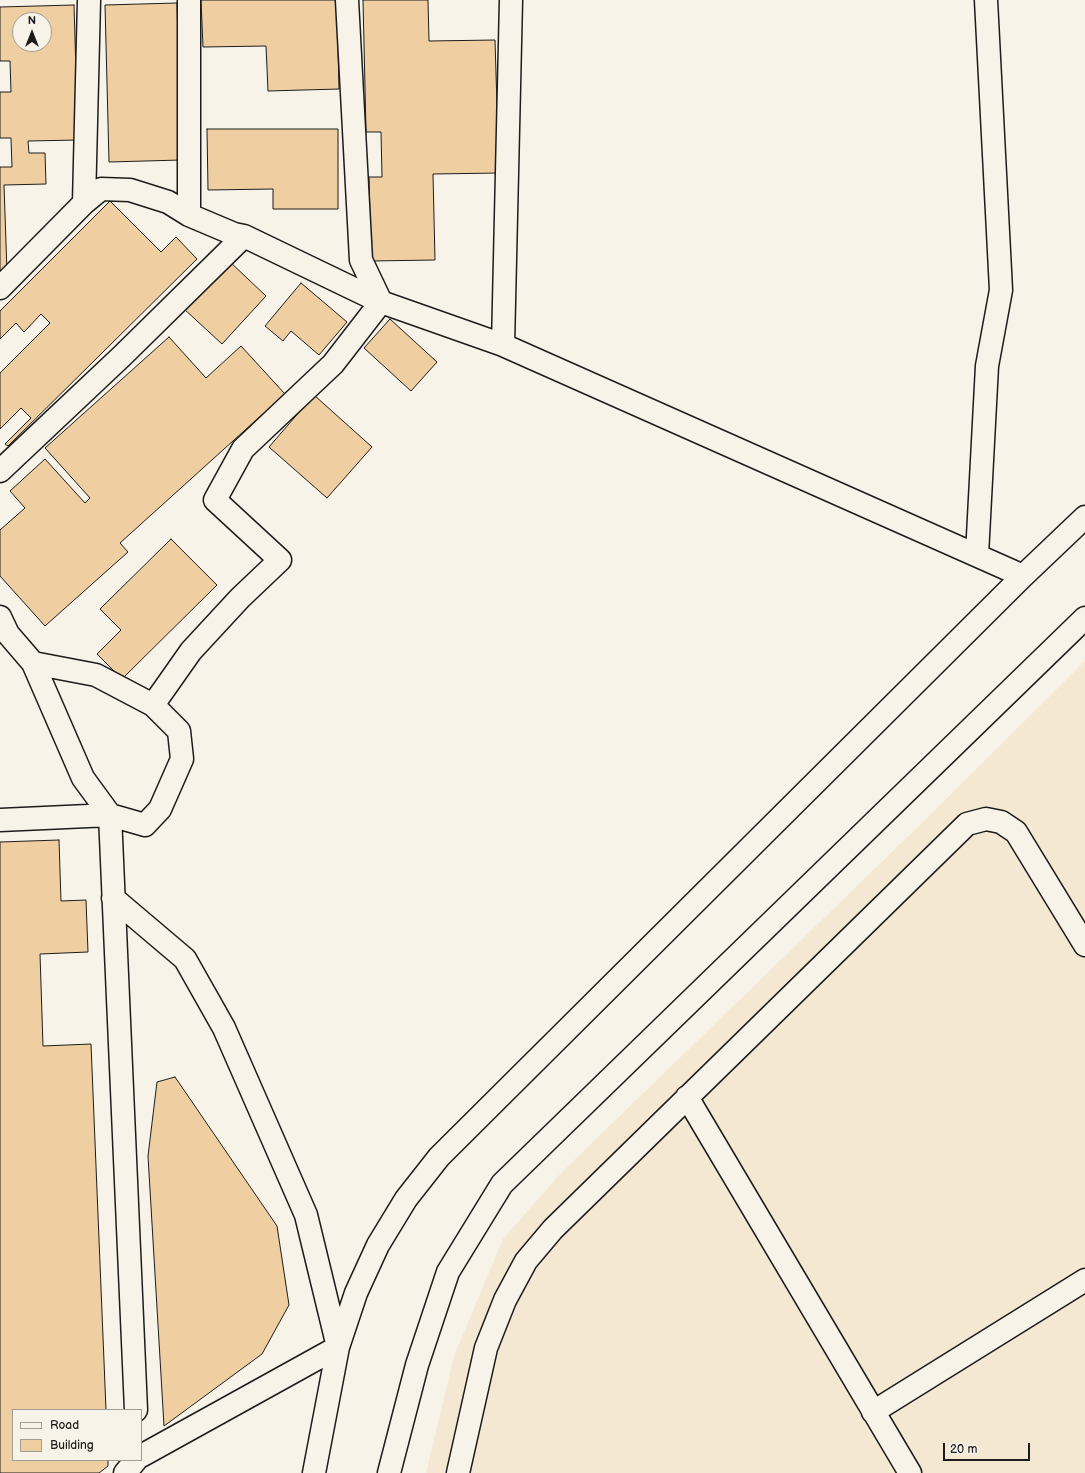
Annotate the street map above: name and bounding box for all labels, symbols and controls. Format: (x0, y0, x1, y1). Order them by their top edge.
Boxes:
north arrow (12, 12, 52, 52)
text: N (28, 14, 36, 27)
legend (12, 1409, 142, 1461)
text: Road (50, 1418, 79, 1433)
scale bar (945, 1435, 1032, 1461)
text: Building (50, 1438, 94, 1453)
text: 20 m (950, 1442, 977, 1457)

